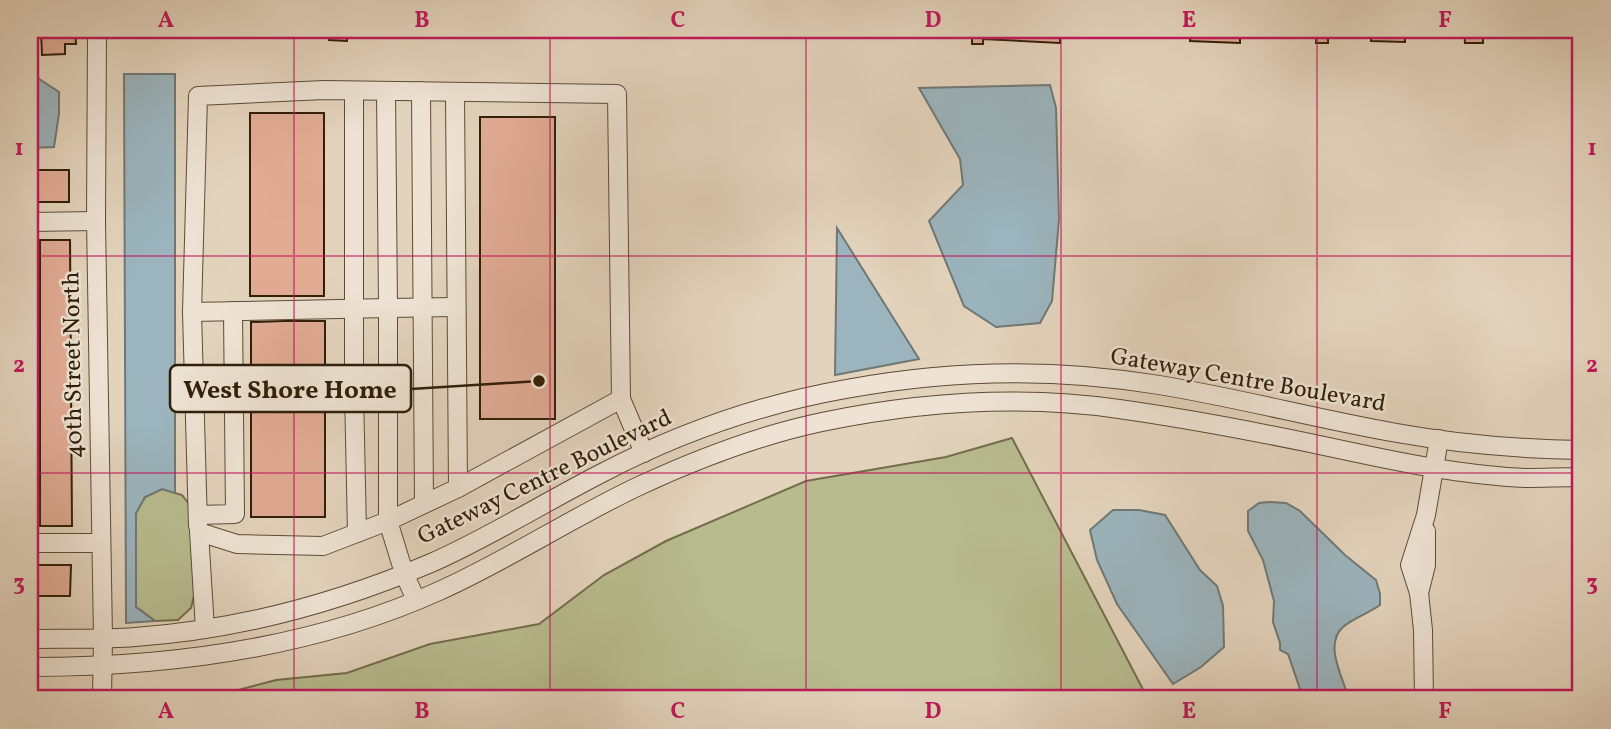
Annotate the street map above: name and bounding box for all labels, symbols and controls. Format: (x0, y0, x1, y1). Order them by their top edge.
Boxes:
text: A (158, 5, 174, 37)
text: B (414, 5, 430, 37)
text: C (671, 5, 685, 37)
text: D (925, 5, 942, 37)
text: E (1182, 5, 1196, 37)
text: F (1438, 5, 1452, 37)
text: 1 (14, 133, 24, 165)
text: 1 (1587, 133, 1597, 165)
street label: 40th Street North (55, 271, 93, 459)
street label: Gateway Centre Boulevard (1108, 340, 1388, 422)
text: 2 (13, 350, 25, 382)
text: 2 (1586, 350, 1598, 382)
callout: West Shore Home (170, 365, 411, 412)
text: West Shore Home (183, 373, 397, 409)
street label: Gateway Centre Boulevard (412, 402, 678, 554)
text: 3 (13, 568, 25, 600)
text: 3 (1586, 568, 1598, 600)
text: A (158, 696, 174, 728)
text: B (414, 696, 430, 728)
text: C (671, 696, 685, 728)
text: D (925, 696, 942, 728)
text: E (1182, 696, 1196, 728)
text: F (1438, 696, 1452, 728)

